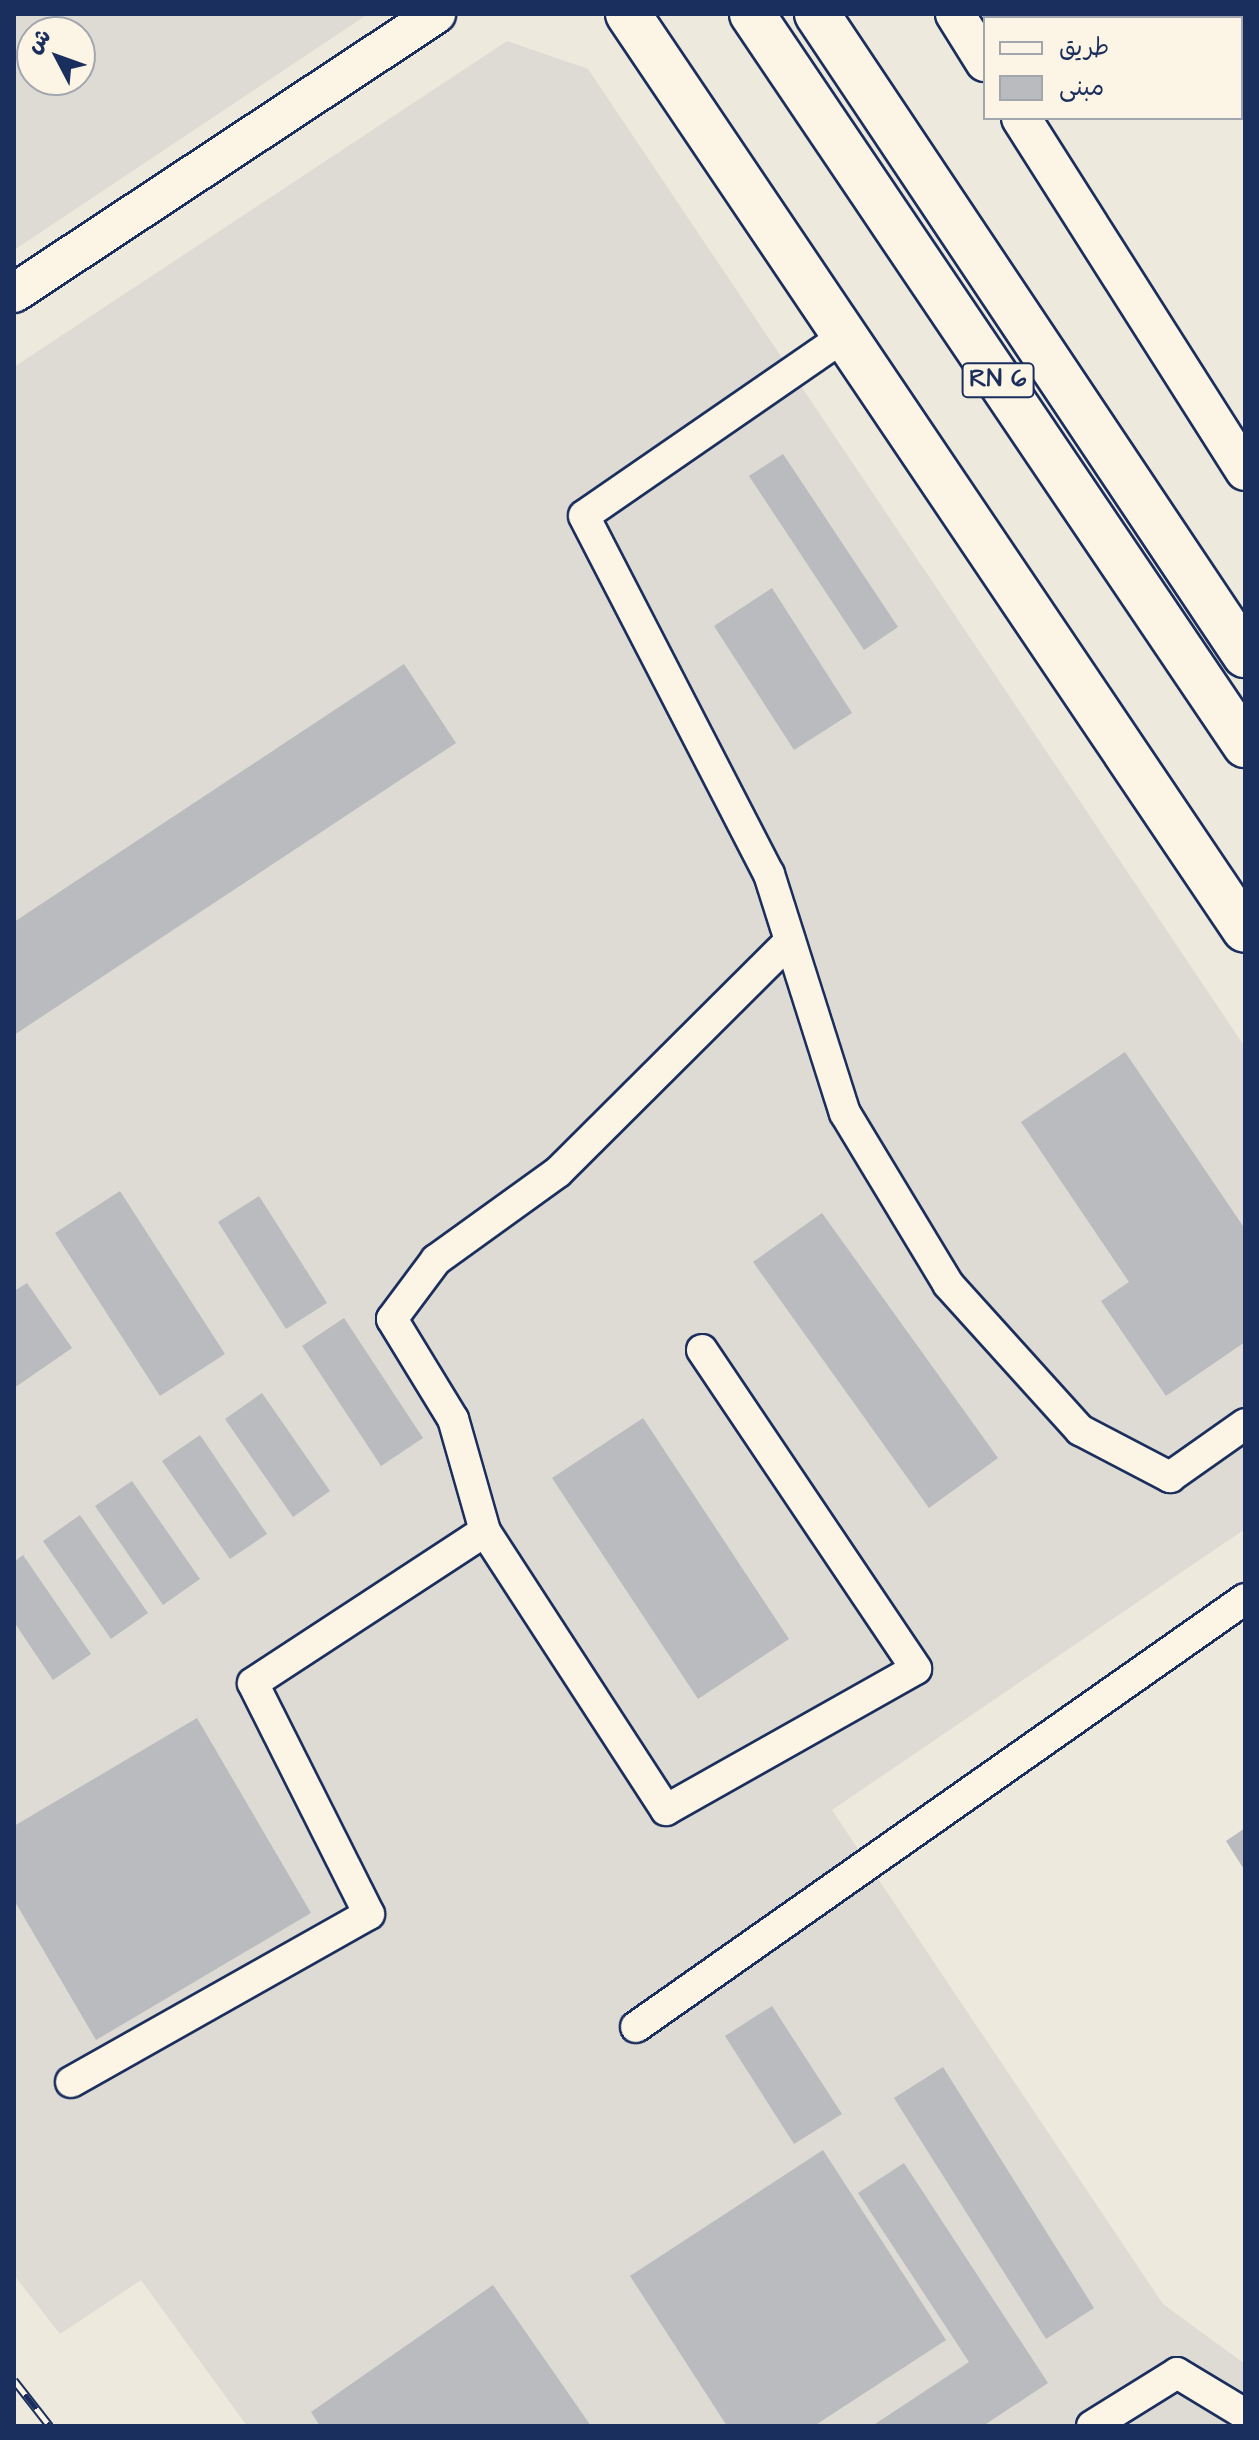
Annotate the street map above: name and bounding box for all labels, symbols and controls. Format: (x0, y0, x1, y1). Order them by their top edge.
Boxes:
north arrow (16, 16, 96, 96)
legend (983, 16, 1243, 120)
text: ش (19, 22, 59, 61)
text: طريق (1059, 31, 1109, 65)
text: مبنى (1059, 71, 1104, 105)
road number: RN 6 (960, 360, 1036, 400)

